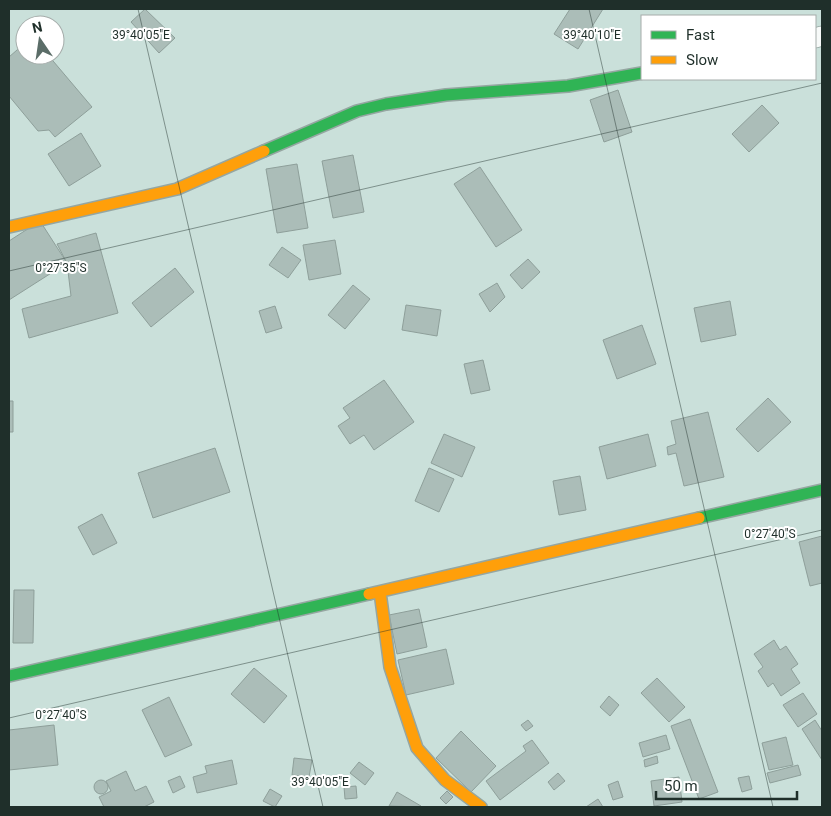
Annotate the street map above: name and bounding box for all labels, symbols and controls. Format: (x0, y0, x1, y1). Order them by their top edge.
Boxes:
north arrow (15, 15, 65, 65)
legend (641, 15, 816, 80)
text: N (30, 18, 44, 36)
text: Fast (686, 26, 715, 44)
text: 39°40'05"E (112, 28, 170, 42)
text: 39°40'10"E (563, 28, 621, 42)
text: Slow (686, 51, 718, 69)
text: 0°27'35"S (35, 261, 87, 275)
text: 0°27'40"S (744, 527, 796, 541)
text: 0°27'40"S (35, 708, 87, 722)
scale bar (656, 768, 797, 800)
text: 39°40'05"E (291, 775, 349, 789)
text: 50 m (664, 777, 698, 795)

